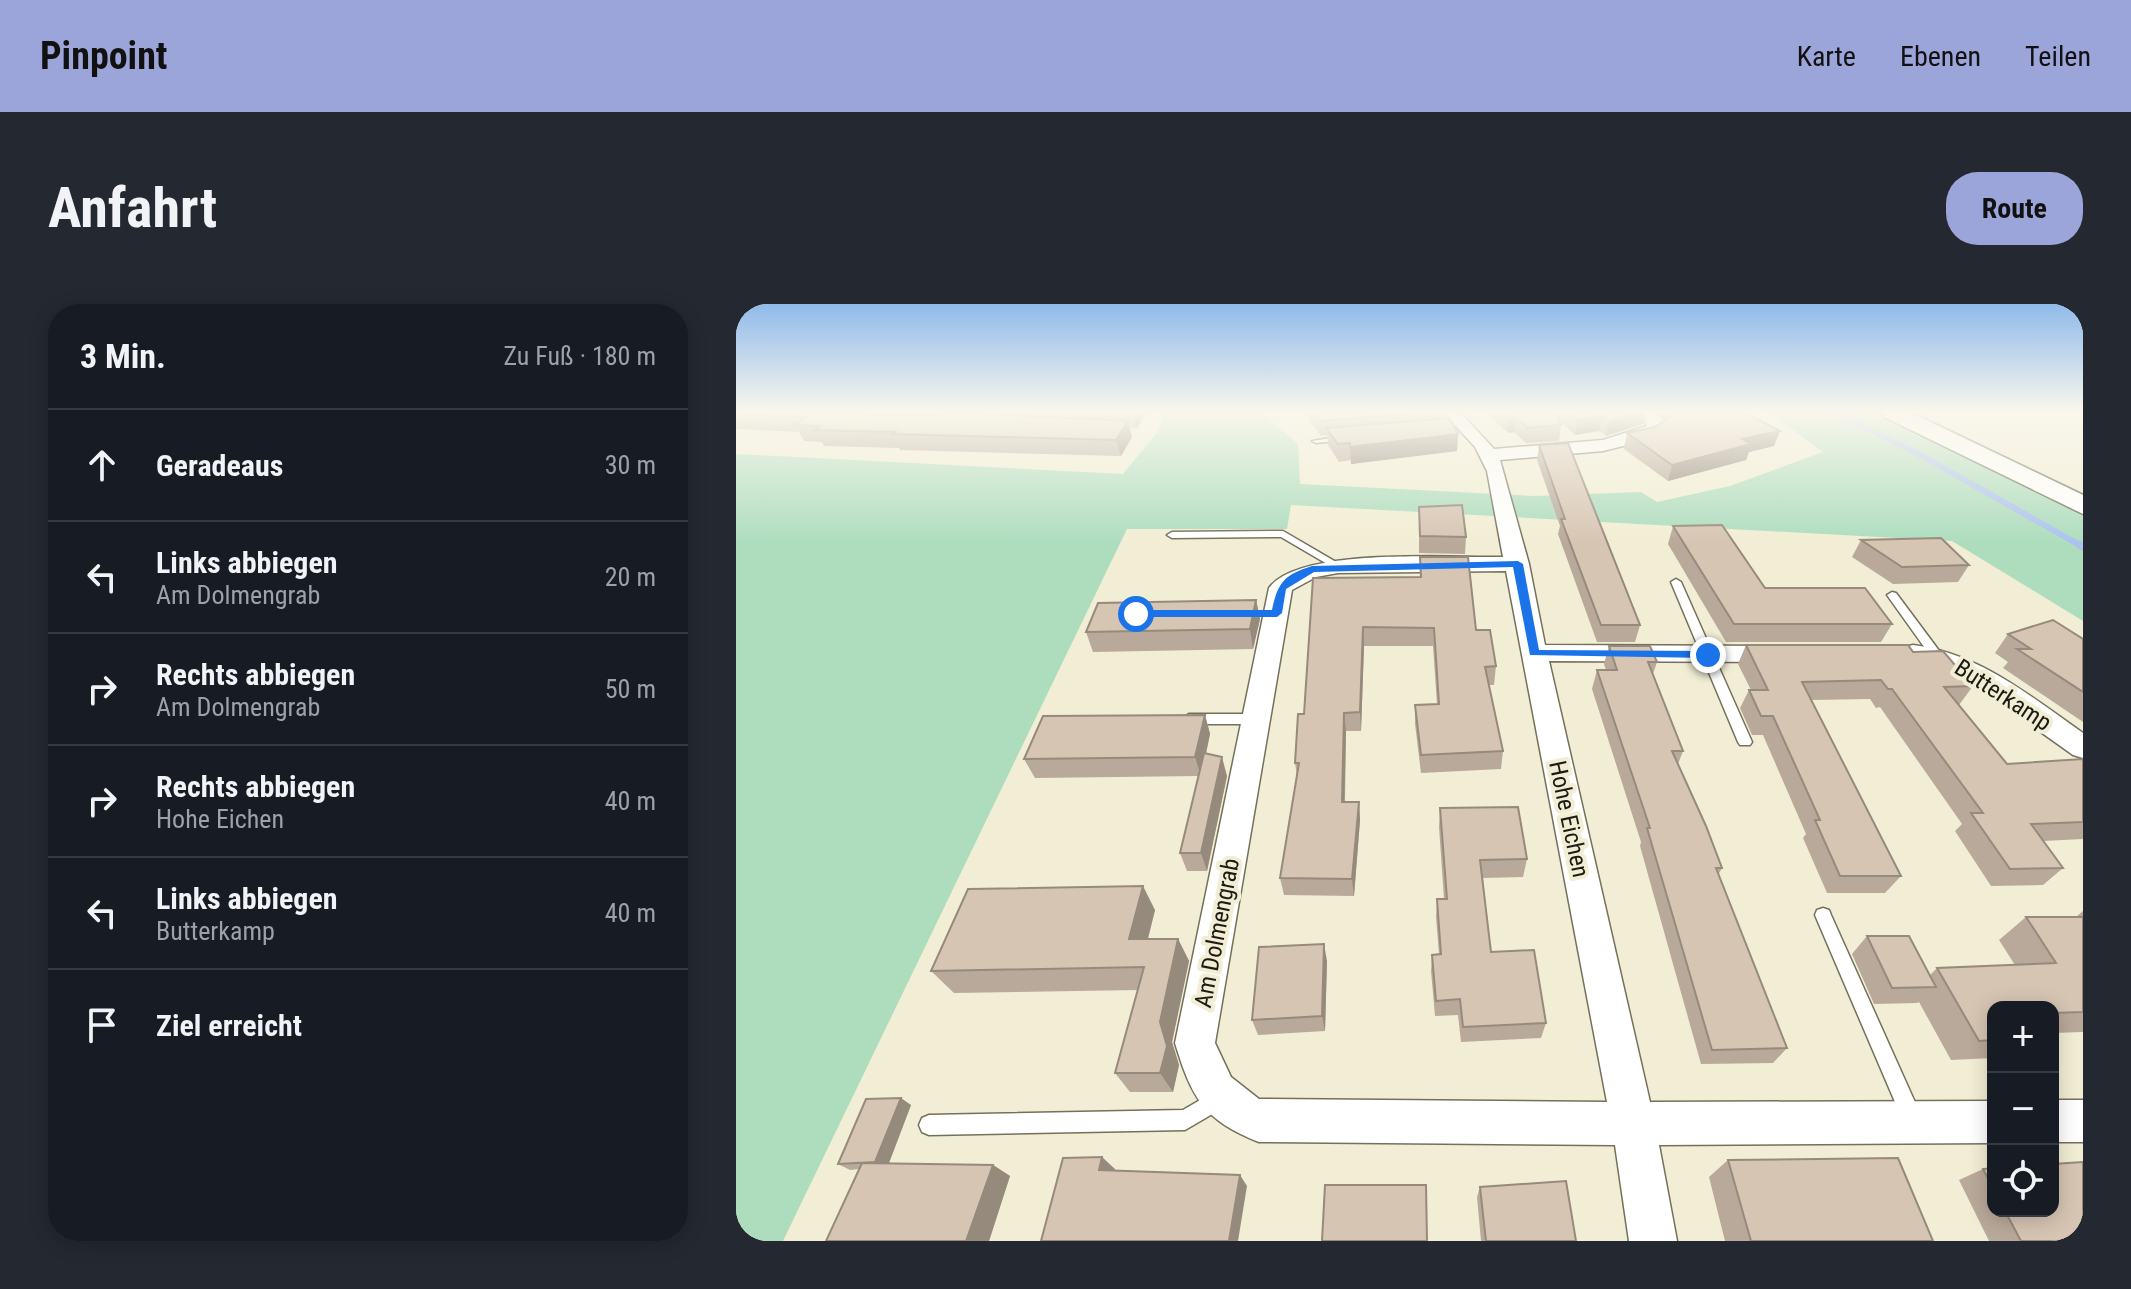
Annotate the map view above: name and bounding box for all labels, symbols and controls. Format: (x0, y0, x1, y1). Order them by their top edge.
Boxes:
text: Pinpoint (40, 34, 168, 78)
text: Karte (1797, 40, 1856, 73)
text: Ebenen (1900, 40, 1981, 73)
text: Teilen (2025, 40, 2091, 73)
button: Route (1946, 172, 2083, 245)
text: Anfahrt (48, 175, 217, 241)
text: 3 Min. (80, 336, 166, 376)
text: Zu Fuß · 180 m (503, 341, 656, 371)
icon: ahead (80, 443, 124, 487)
text: Geradeaus (156, 448, 283, 483)
text: 30 m (605, 450, 656, 480)
text: Links abbiegen (156, 545, 338, 580)
icon: left (80, 555, 124, 599)
text: 20 m (605, 562, 656, 592)
text: Am Dolmengrab (156, 580, 320, 610)
route start (1118, 596, 1154, 632)
route end (1690, 637, 1726, 673)
street label: Butterkamp (1949, 653, 2057, 737)
text: Rechts abbiegen (156, 657, 355, 692)
icon: right (80, 667, 124, 711)
text: 50 m (605, 674, 656, 704)
text: Am Dolmengrab (156, 692, 320, 722)
street label: Hohe Eichen (1543, 758, 1595, 880)
text: Rechts abbiegen (156, 769, 355, 804)
icon: right (80, 779, 124, 823)
text: 40 m (605, 786, 656, 816)
text: Hohe Eichen (156, 804, 284, 834)
street label: Am Dolmengrab (1189, 856, 1245, 1010)
text: Links abbiegen (156, 881, 338, 916)
icon: left (80, 891, 124, 935)
text: 40 m (605, 898, 656, 928)
text: Butterkamp (156, 916, 275, 946)
map controls (1987, 1001, 2059, 1217)
button: + (1987, 1001, 2059, 1073)
icon: arrive (80, 1003, 124, 1047)
text: Ziel erreicht (156, 1008, 302, 1043)
button: − (1987, 1073, 2059, 1145)
button: locate (1987, 1145, 2059, 1217)

